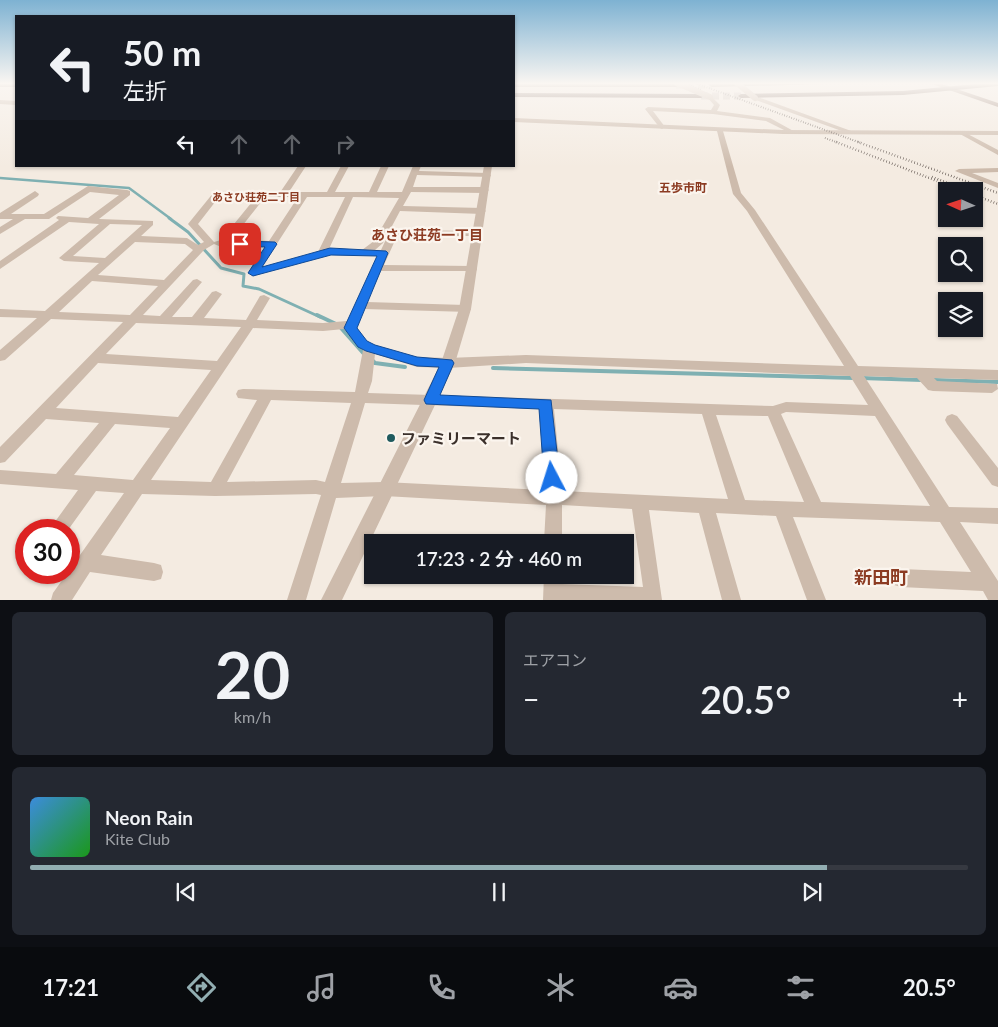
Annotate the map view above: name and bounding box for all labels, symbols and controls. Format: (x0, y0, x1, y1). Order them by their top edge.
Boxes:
text: 50 m (123, 31, 201, 73)
icon: left (40, 35, 105, 100)
text: 左折 (123, 77, 167, 104)
icon: left (172, 130, 200, 158)
icon: ahead (225, 130, 253, 158)
icon: ahead (278, 130, 306, 158)
icon: right (331, 130, 359, 158)
district label: 五歩市町 (659, 180, 707, 195)
north arrow (938, 182, 982, 228)
map controls (938, 182, 983, 337)
district label: あさひ荘苑二丁目 (212, 190, 300, 203)
pin (219, 223, 261, 265)
district label: あさひ荘苑一丁目 (371, 226, 483, 243)
icon: arrive (226, 230, 254, 258)
button: search (938, 237, 983, 282)
button: layers (938, 292, 983, 337)
place label: ファミリーマート (401, 429, 521, 447)
marker: ファミリーマート (385, 432, 397, 444)
position arrow (525, 451, 577, 503)
speed limit sign: 30 (15, 519, 80, 584)
text: 17:23 · 2 分 · 460 m (416, 547, 582, 570)
district label: 新田町 (854, 566, 908, 588)
text: 20 (215, 635, 290, 713)
text: エアコン (523, 650, 587, 669)
text: 20.5° (700, 676, 791, 722)
text: − (523, 682, 539, 716)
text: + (952, 682, 968, 716)
text: km/h (234, 707, 271, 726)
text: Neon Rain (105, 806, 193, 829)
text: Kite Club (105, 829, 170, 848)
icon: previous (172, 878, 200, 906)
icon: pause (485, 878, 513, 906)
icon: next (798, 878, 826, 906)
icon: directions (184, 970, 219, 1005)
icon: music (304, 970, 339, 1005)
icon: phone (424, 970, 459, 1005)
icon: climate (543, 970, 578, 1005)
icon: car (663, 970, 698, 1005)
icon: filters (783, 970, 818, 1005)
text: 17:21 (42, 974, 99, 1001)
text: 20.5° (903, 974, 956, 1001)

